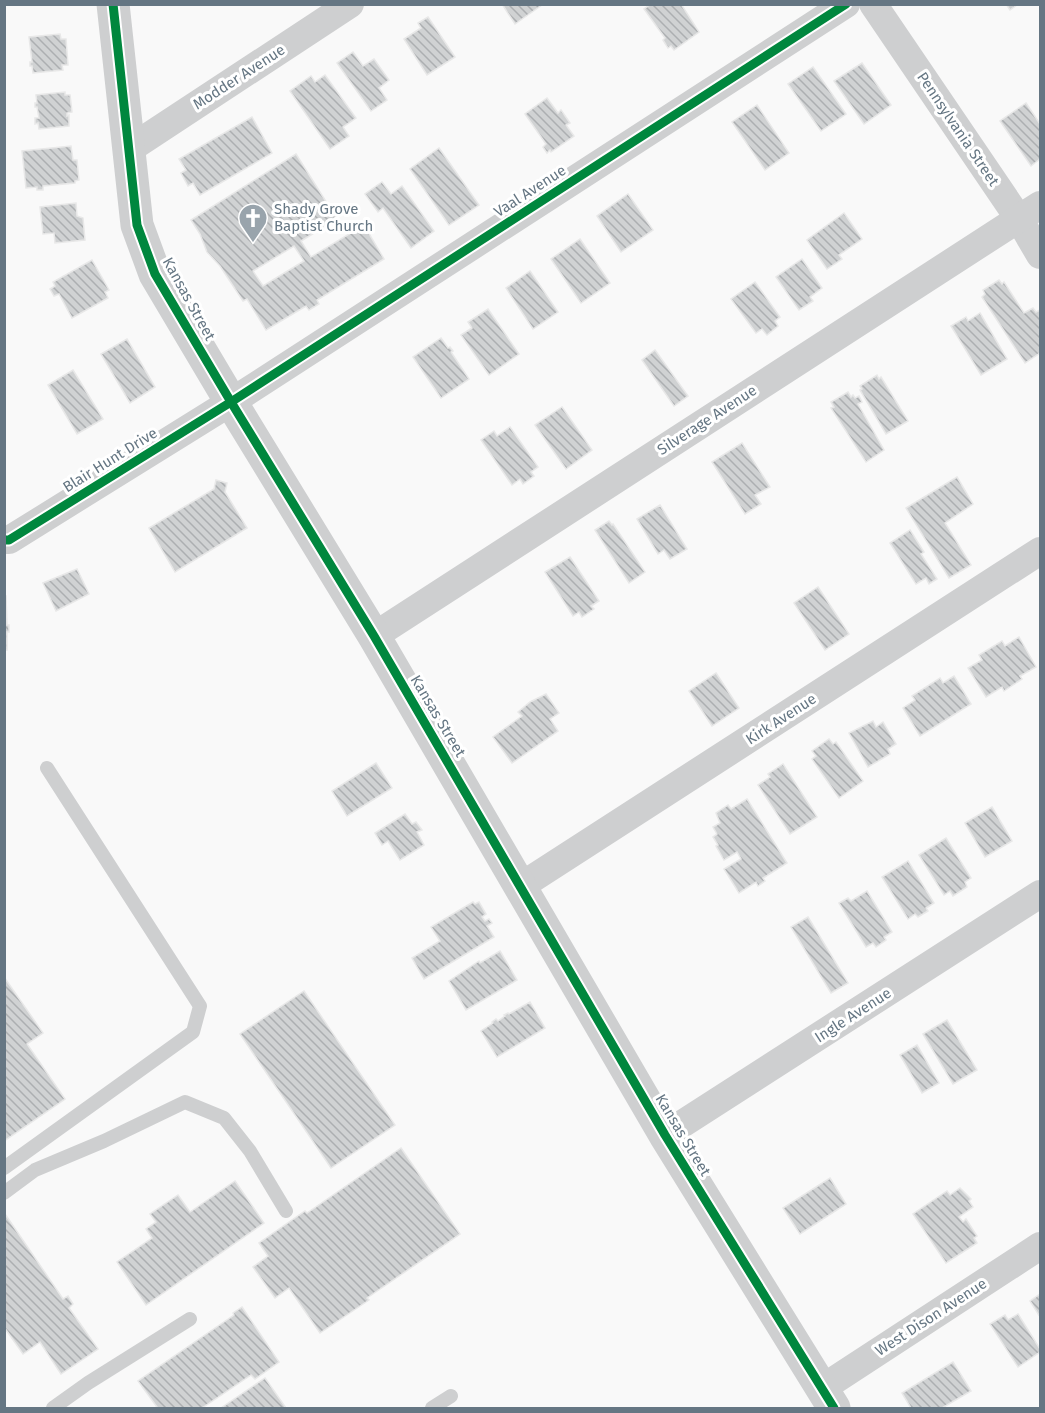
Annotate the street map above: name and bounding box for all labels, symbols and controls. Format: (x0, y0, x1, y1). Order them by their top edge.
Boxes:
street label: Modder Avenue (190, 41, 288, 113)
street label: Pennsylvania Street (913, 69, 1003, 190)
street label: Vaal Avenue (491, 161, 569, 221)
place label: Shady Grove Baptist Church (274, 200, 373, 235)
church icon: Shady Grove Baptist Church (237, 202, 269, 244)
street label: Kansas Street (159, 254, 220, 344)
street label: Silverage Avenue (654, 381, 760, 459)
street label: Blair Hunt Drive (59, 424, 161, 496)
street label: Kansas Street (407, 672, 470, 761)
street label: Kirk Avenue (742, 690, 820, 748)
street label: Ingle Avenue (811, 984, 895, 1046)
street label: Kansas Street (652, 1091, 715, 1180)
street label: West Dison Avenue (872, 1274, 990, 1360)

